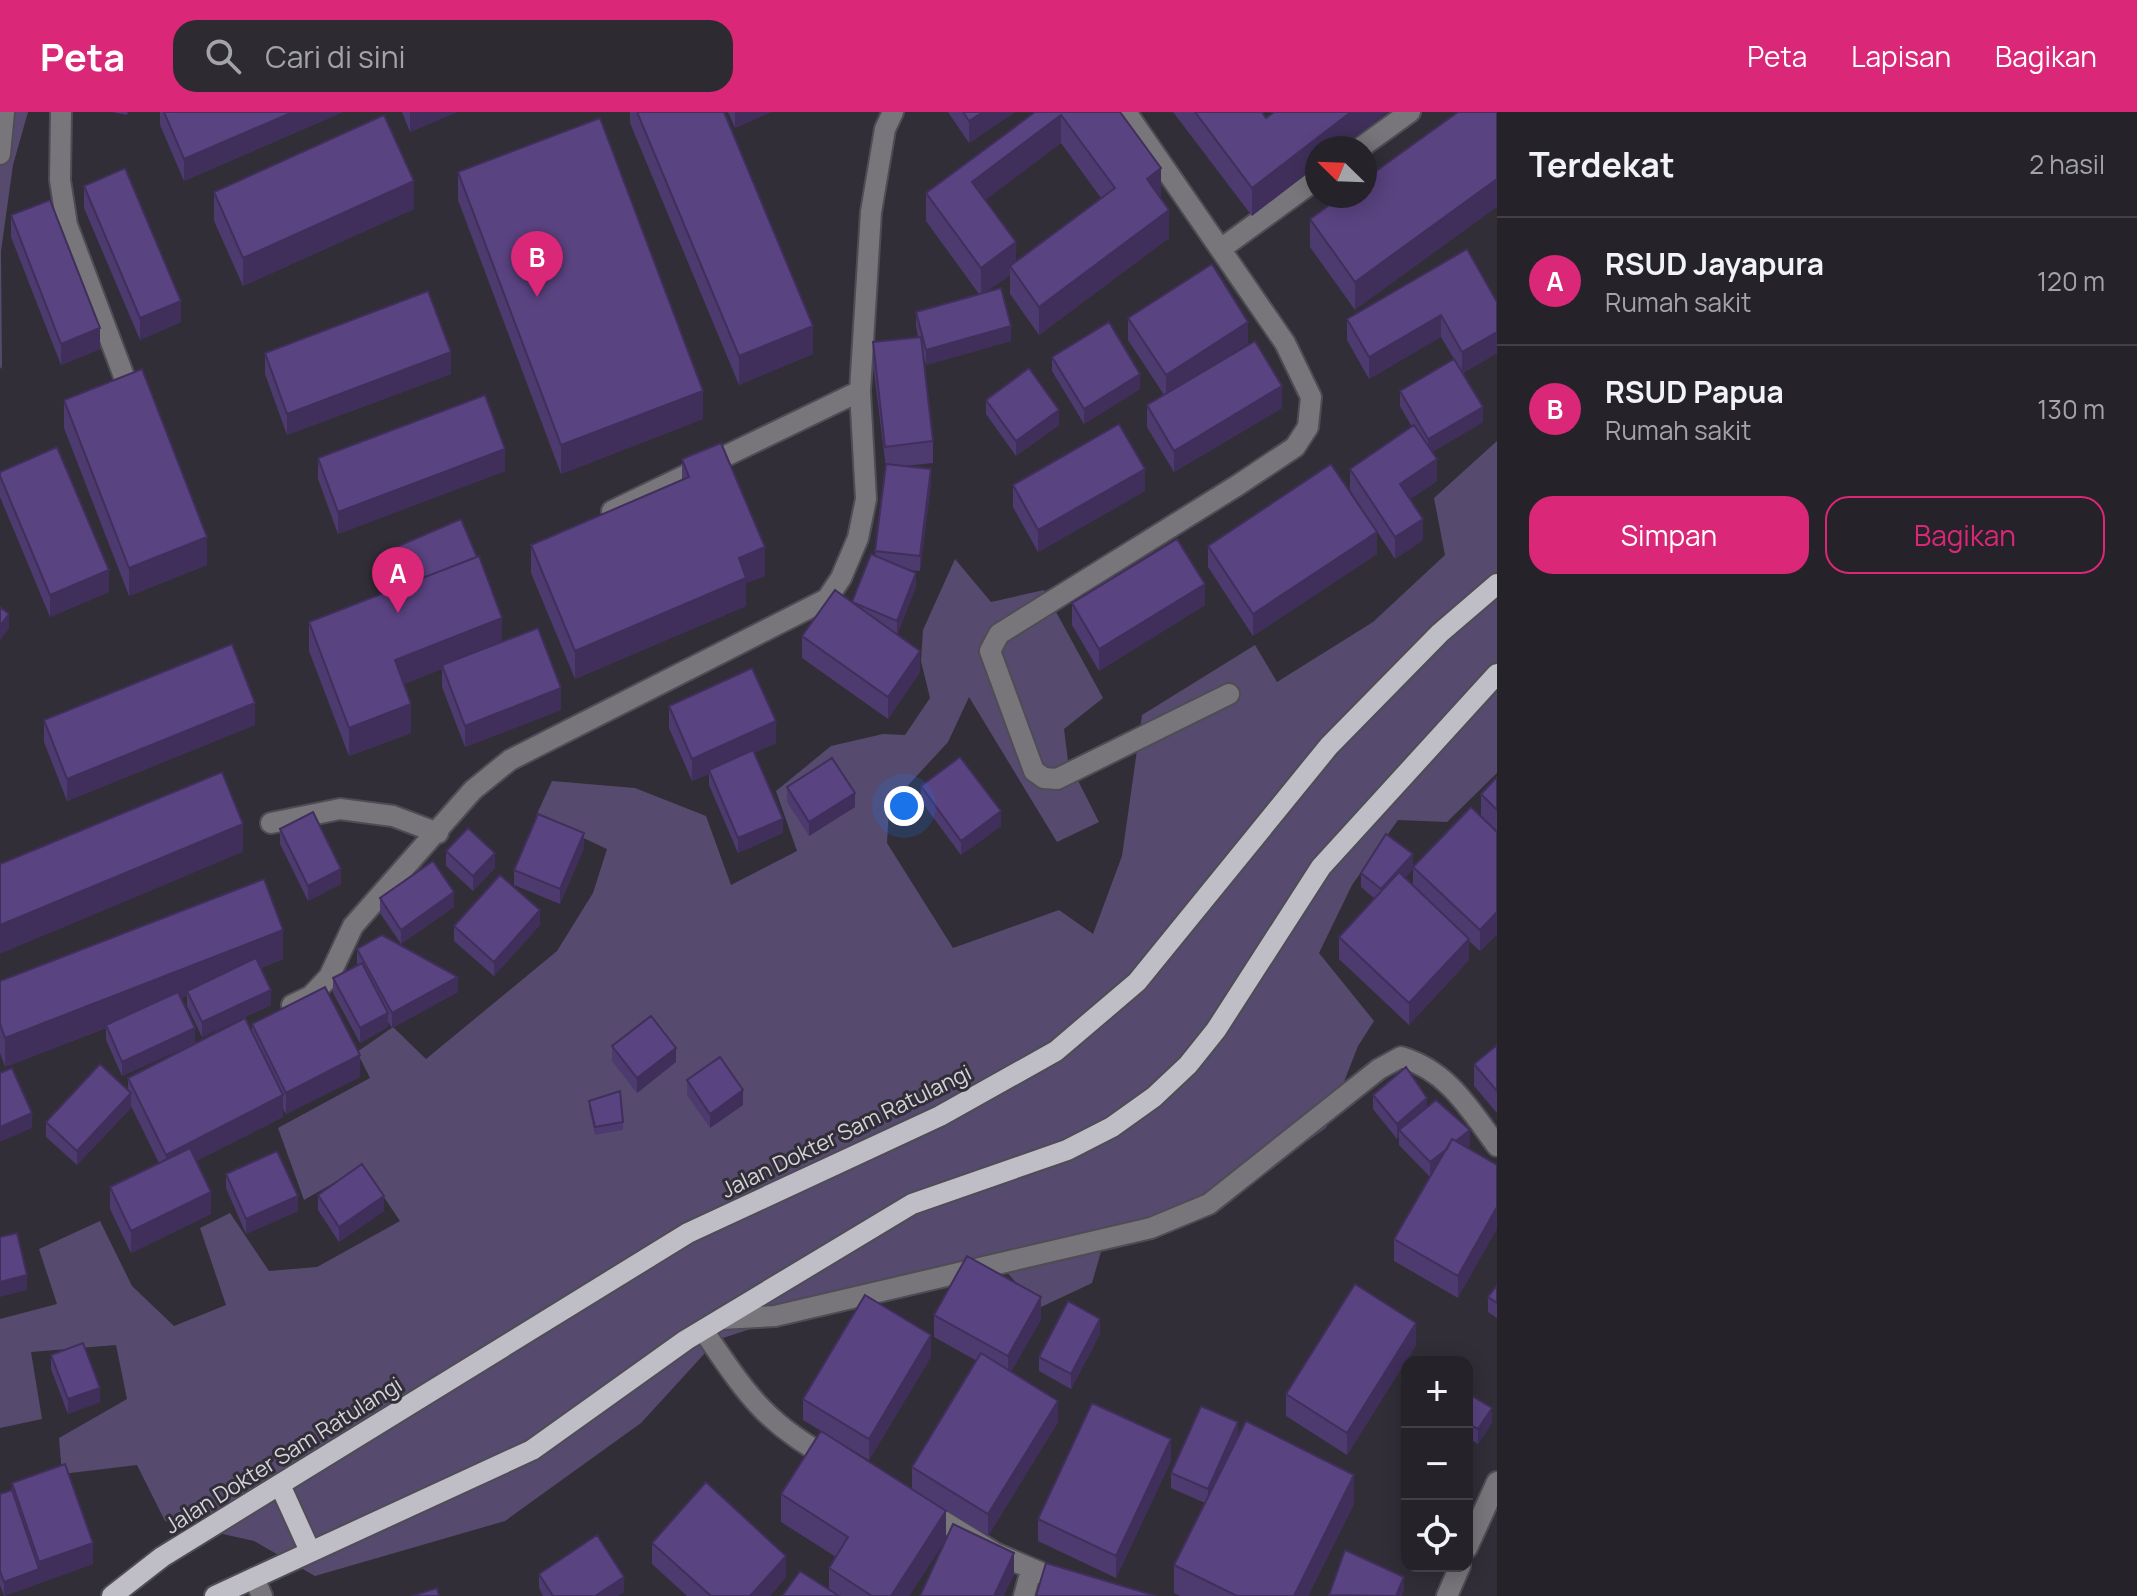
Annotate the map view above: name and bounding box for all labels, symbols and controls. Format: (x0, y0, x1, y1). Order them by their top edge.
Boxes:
search box (173, 20, 733, 92)
text: Peta (40, 30, 125, 82)
icon: search (201, 34, 245, 78)
text: Cari di sini (265, 36, 405, 77)
text: Peta (1747, 37, 1807, 75)
text: Lapisan (1851, 37, 1951, 75)
text: Bagikan (1995, 37, 2097, 75)
north arrow (1305, 136, 1377, 208)
text: Terdekat (1529, 141, 1675, 187)
text: 2 hasil (2029, 146, 2105, 182)
pin: B (511, 231, 563, 297)
text: RSUD Jayapura (1605, 243, 1824, 284)
text: A (1546, 263, 1564, 299)
text: 120 m (2037, 263, 2105, 299)
text: Rumah sakit (1605, 284, 1751, 320)
text: RSUD Papua (1605, 371, 1784, 412)
text: B (1547, 391, 1563, 427)
text: 130 m (2037, 391, 2105, 427)
text: Rumah sakit (1605, 412, 1751, 448)
button: Simpan (1529, 496, 1809, 574)
button: Bagikan (1825, 496, 2105, 574)
pin: A (372, 547, 424, 613)
your location (884, 786, 924, 826)
street label: Jalan Dokter Sam Ratulangi (716, 1057, 976, 1205)
map controls (1401, 1356, 1473, 1572)
button: + (1401, 1356, 1473, 1428)
street label: Jalan Dokter Sam Ratulangi (158, 1369, 408, 1541)
button: − (1401, 1428, 1473, 1500)
button: locate (1401, 1500, 1473, 1572)

